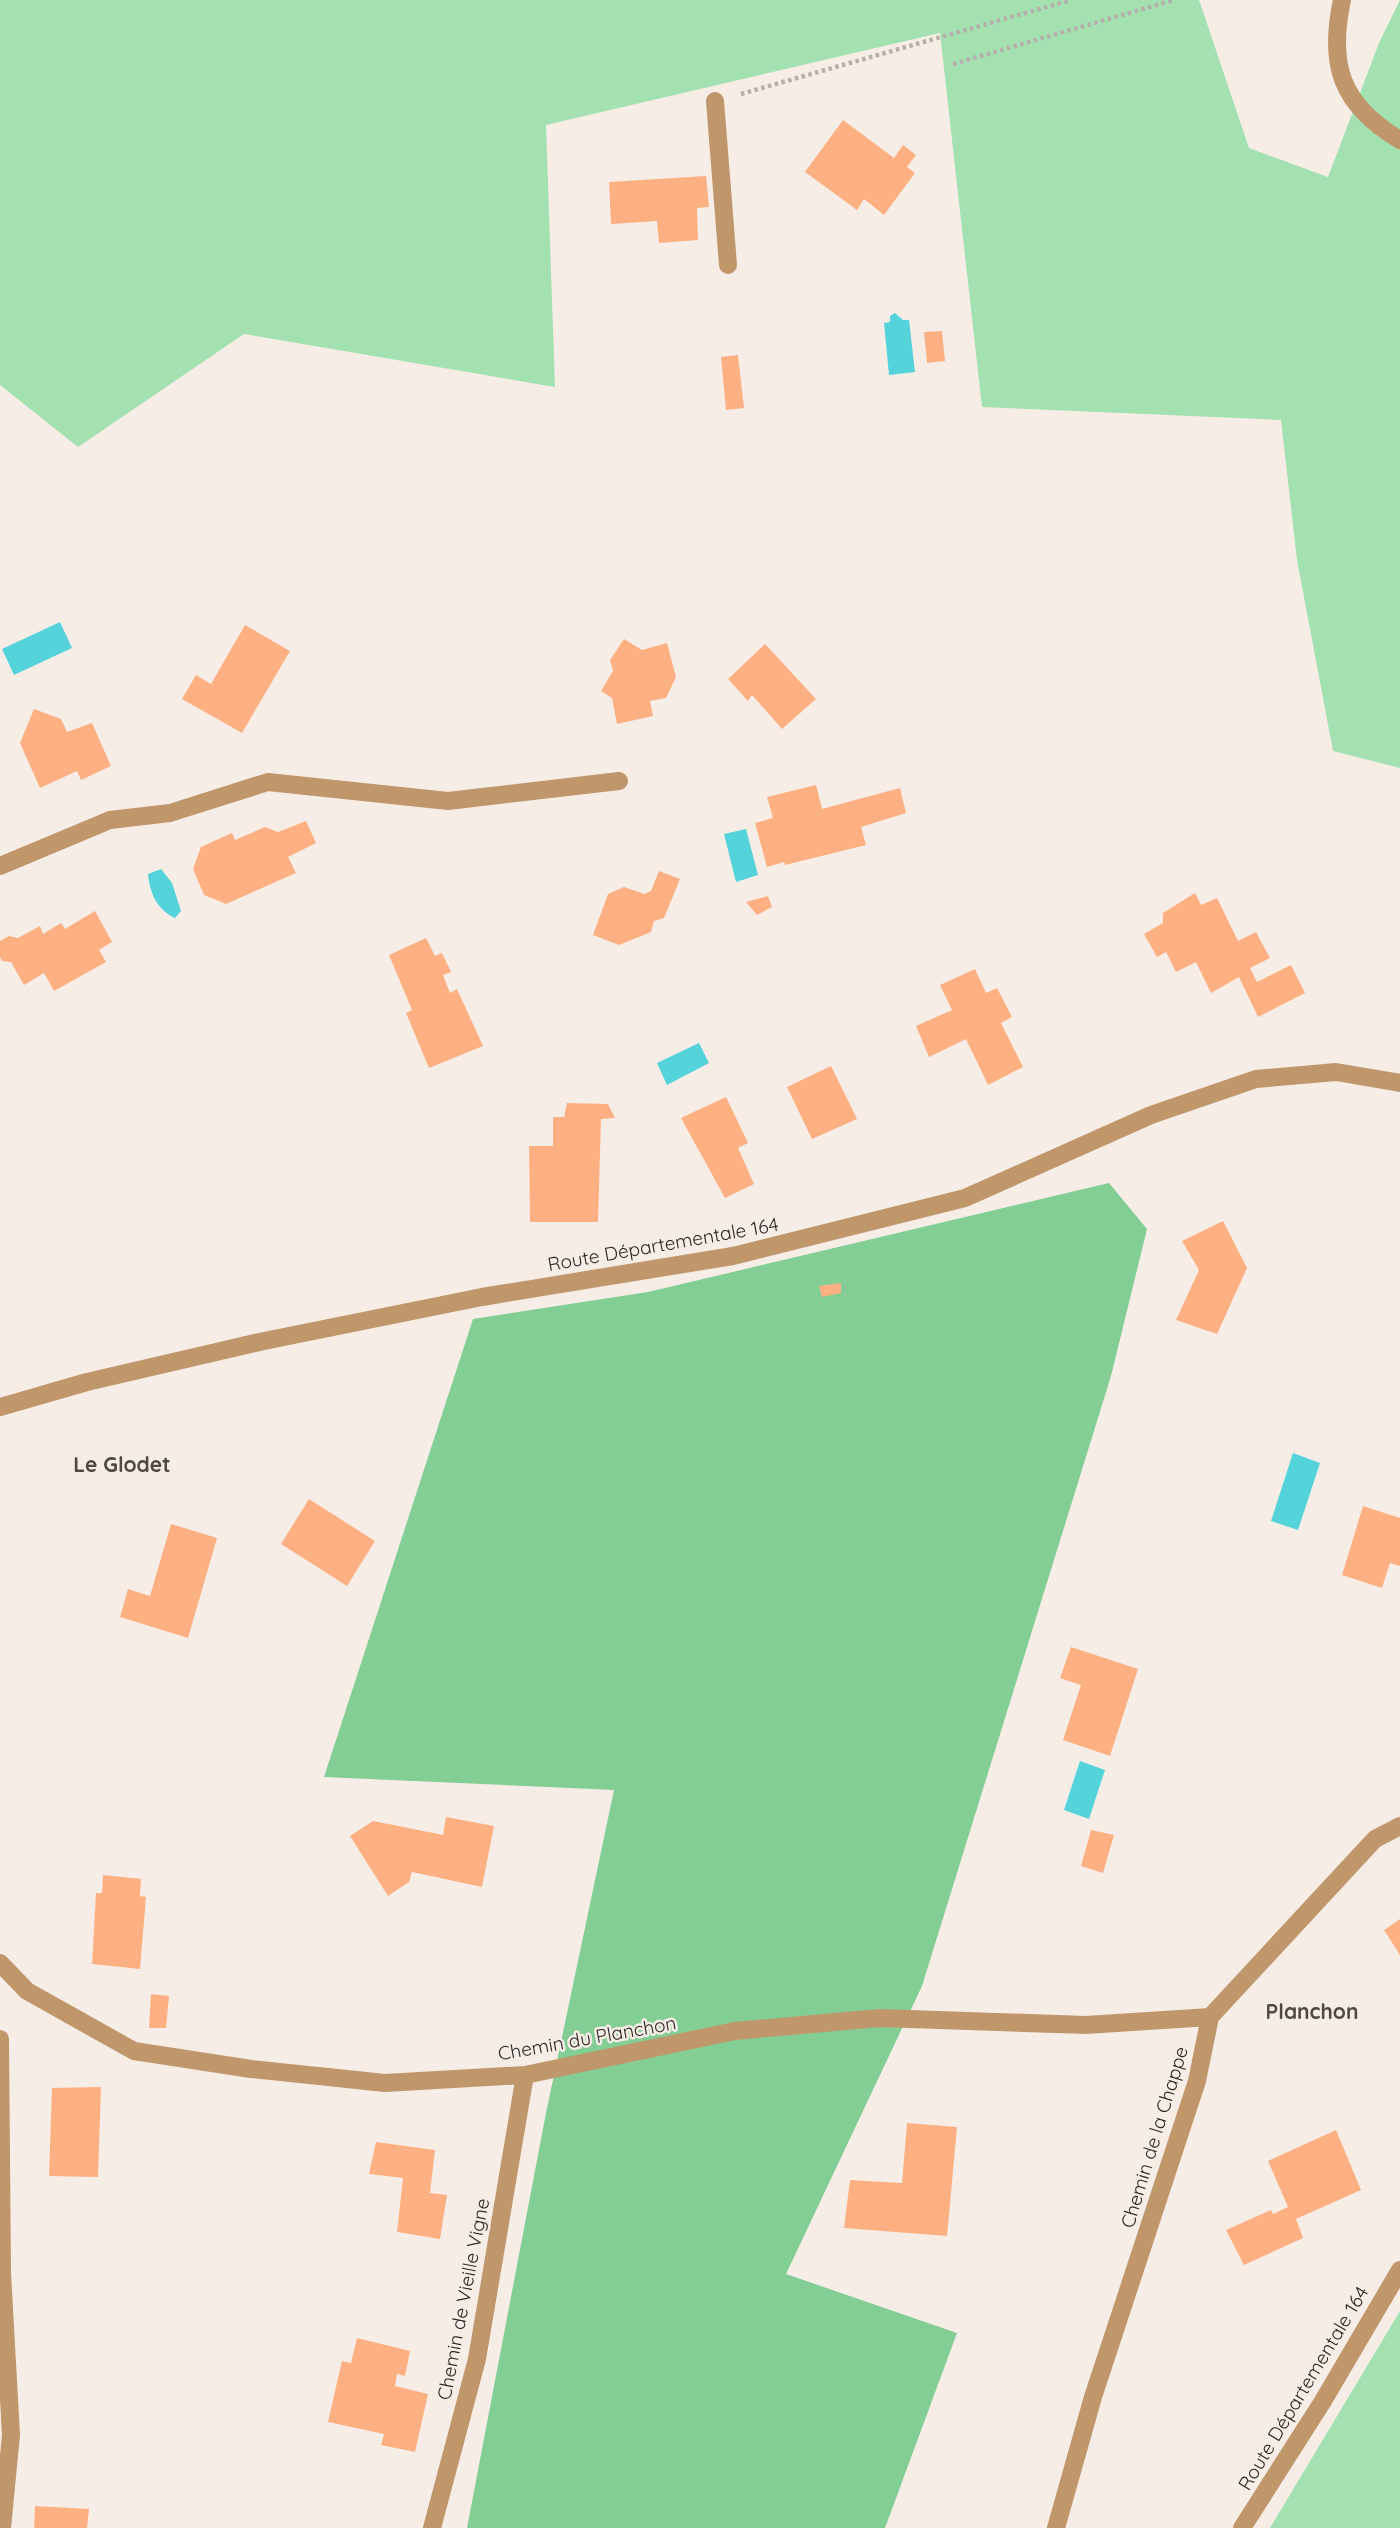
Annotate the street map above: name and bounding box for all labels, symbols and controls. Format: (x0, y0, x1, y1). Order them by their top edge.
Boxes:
street label: Route Départementale 164 (546, 1212, 780, 1276)
district label: Le Glodet (73, 1451, 171, 1477)
district label: Planchon (1266, 1998, 1358, 2024)
street label: Chemin du Planchon (496, 2011, 678, 2065)
street label: Chemin de la Chappe (1115, 2043, 1193, 2231)
street label: Chemin de Vieille Vigne (432, 2196, 494, 2402)
street label: Route Départementale 164 (1232, 2282, 1374, 2494)

